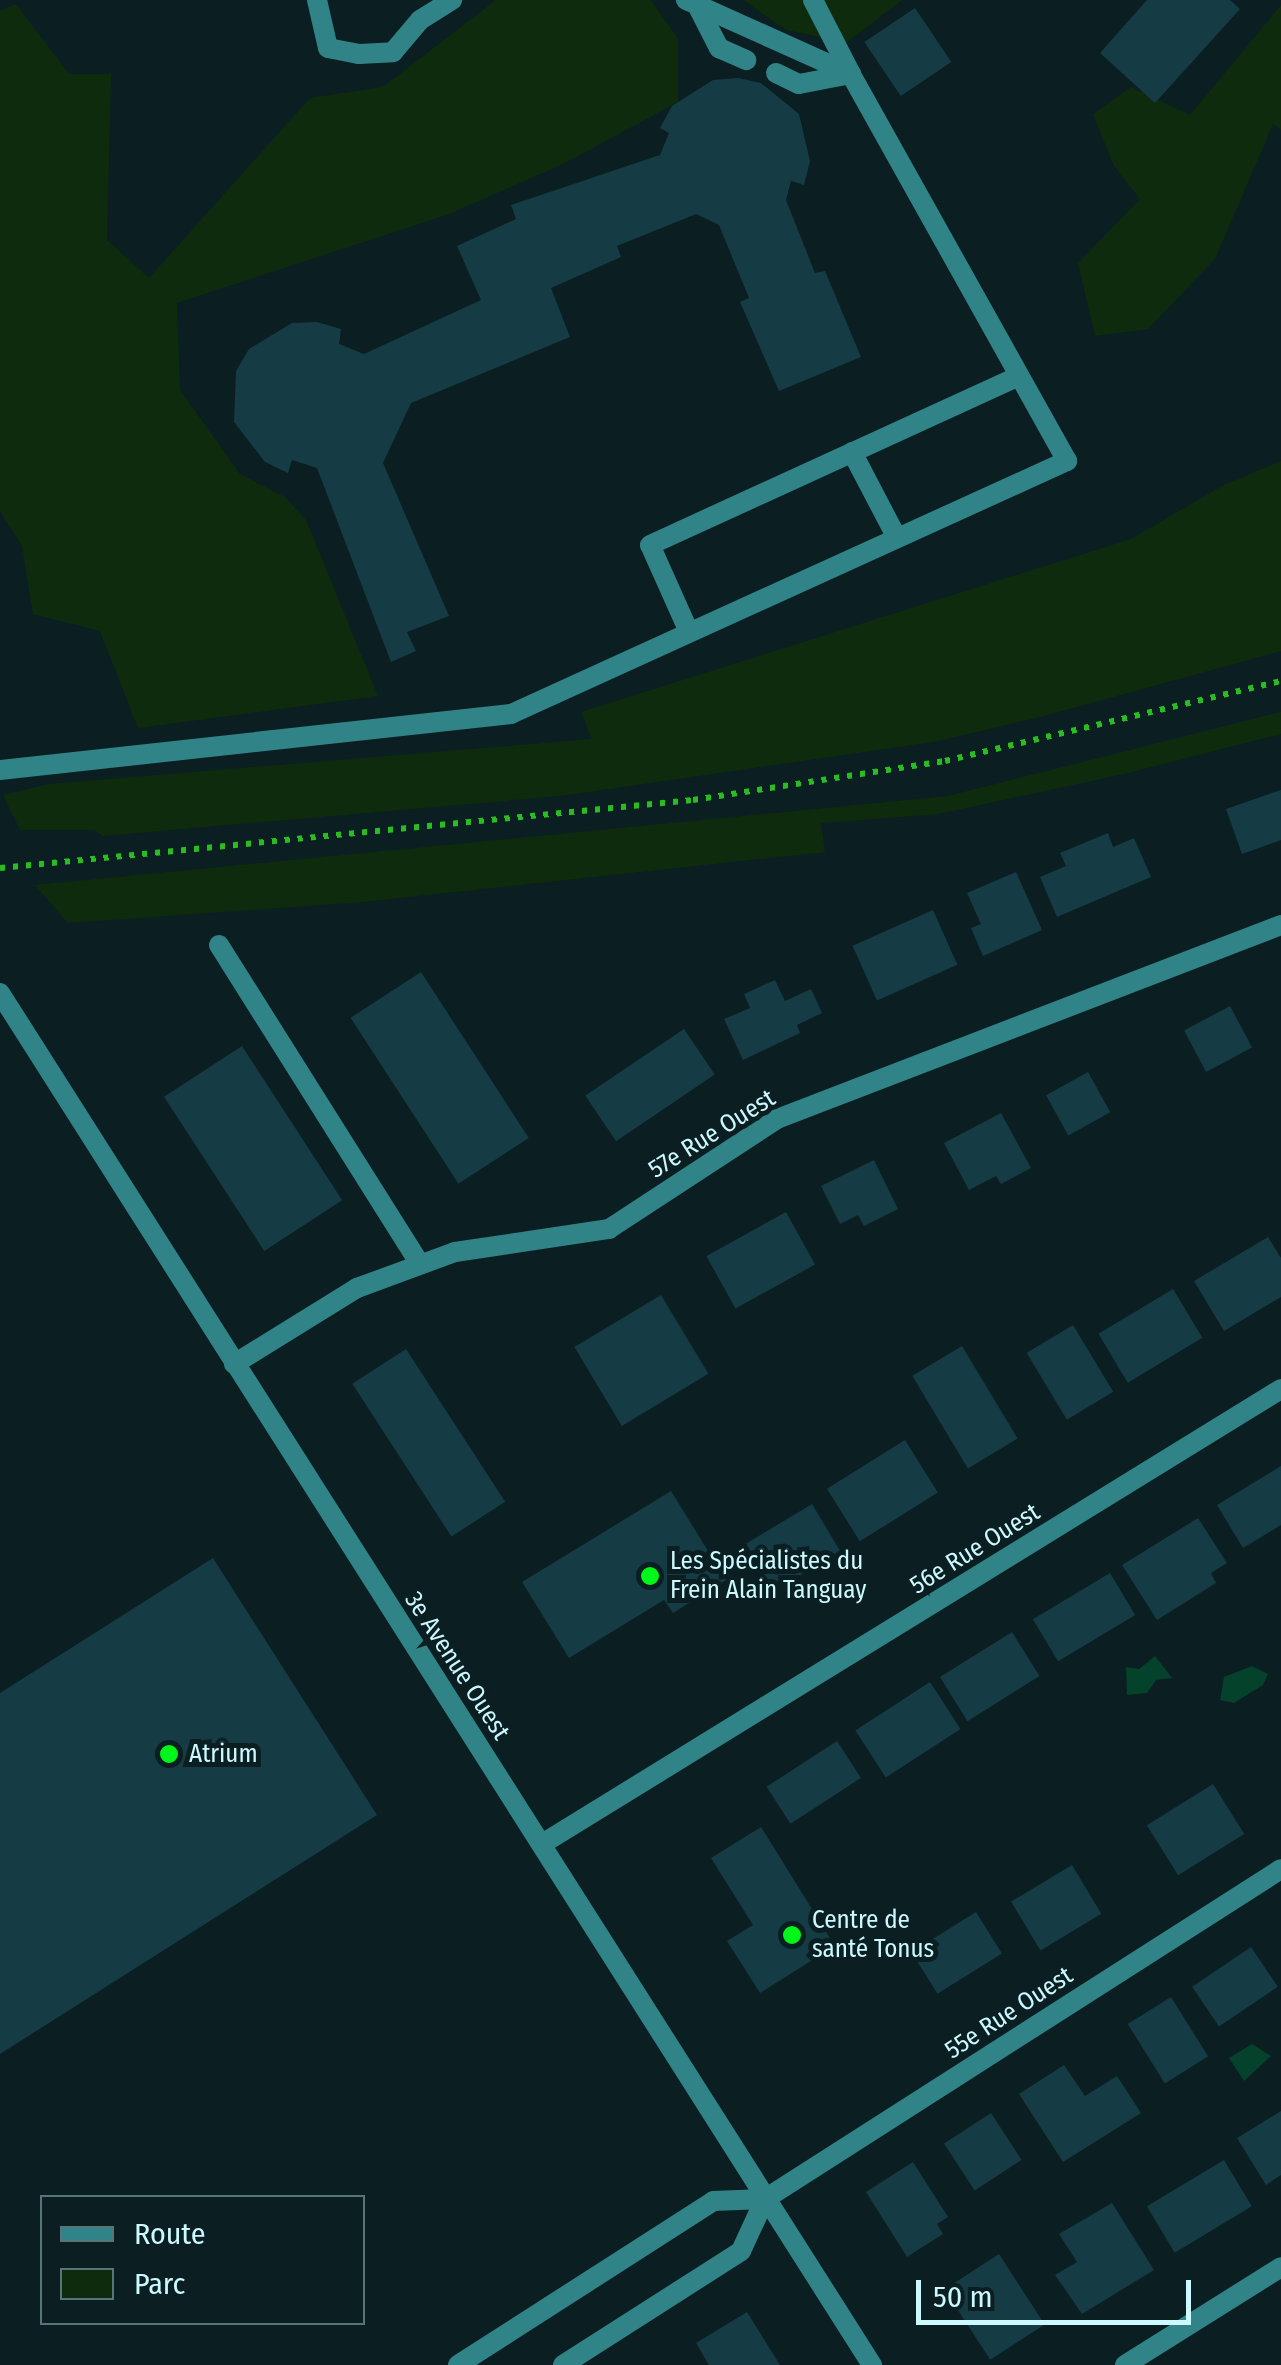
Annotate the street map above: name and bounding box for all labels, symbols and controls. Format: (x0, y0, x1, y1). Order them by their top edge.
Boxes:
street label: 57e Rue Ouest (643, 1083, 781, 1185)
street label: 56e Rue Ouest (905, 1497, 1045, 1601)
place label: Les Spécialistes du Frein Alain Tanguay (670, 1547, 866, 1606)
marker: Les Spécialistes du Frein Alain Tanguay (639, 1565, 661, 1587)
street label: 3e Avenue Ouest (398, 1586, 516, 1746)
place label: Atrium (189, 1739, 258, 1769)
marker: Atrium (158, 1743, 180, 1765)
place label: Centre de santé Tonus (812, 1906, 934, 1965)
marker: Centre de santé Tonus (781, 1924, 803, 1946)
street label: 55e Rue Ouest (940, 1961, 1078, 2065)
legend (40, 2195, 365, 2325)
text: Route (134, 2216, 206, 2252)
scale bar (921, 2260, 1196, 2322)
text: Parc (134, 2266, 185, 2302)
text: 50 m (933, 2279, 993, 2315)

